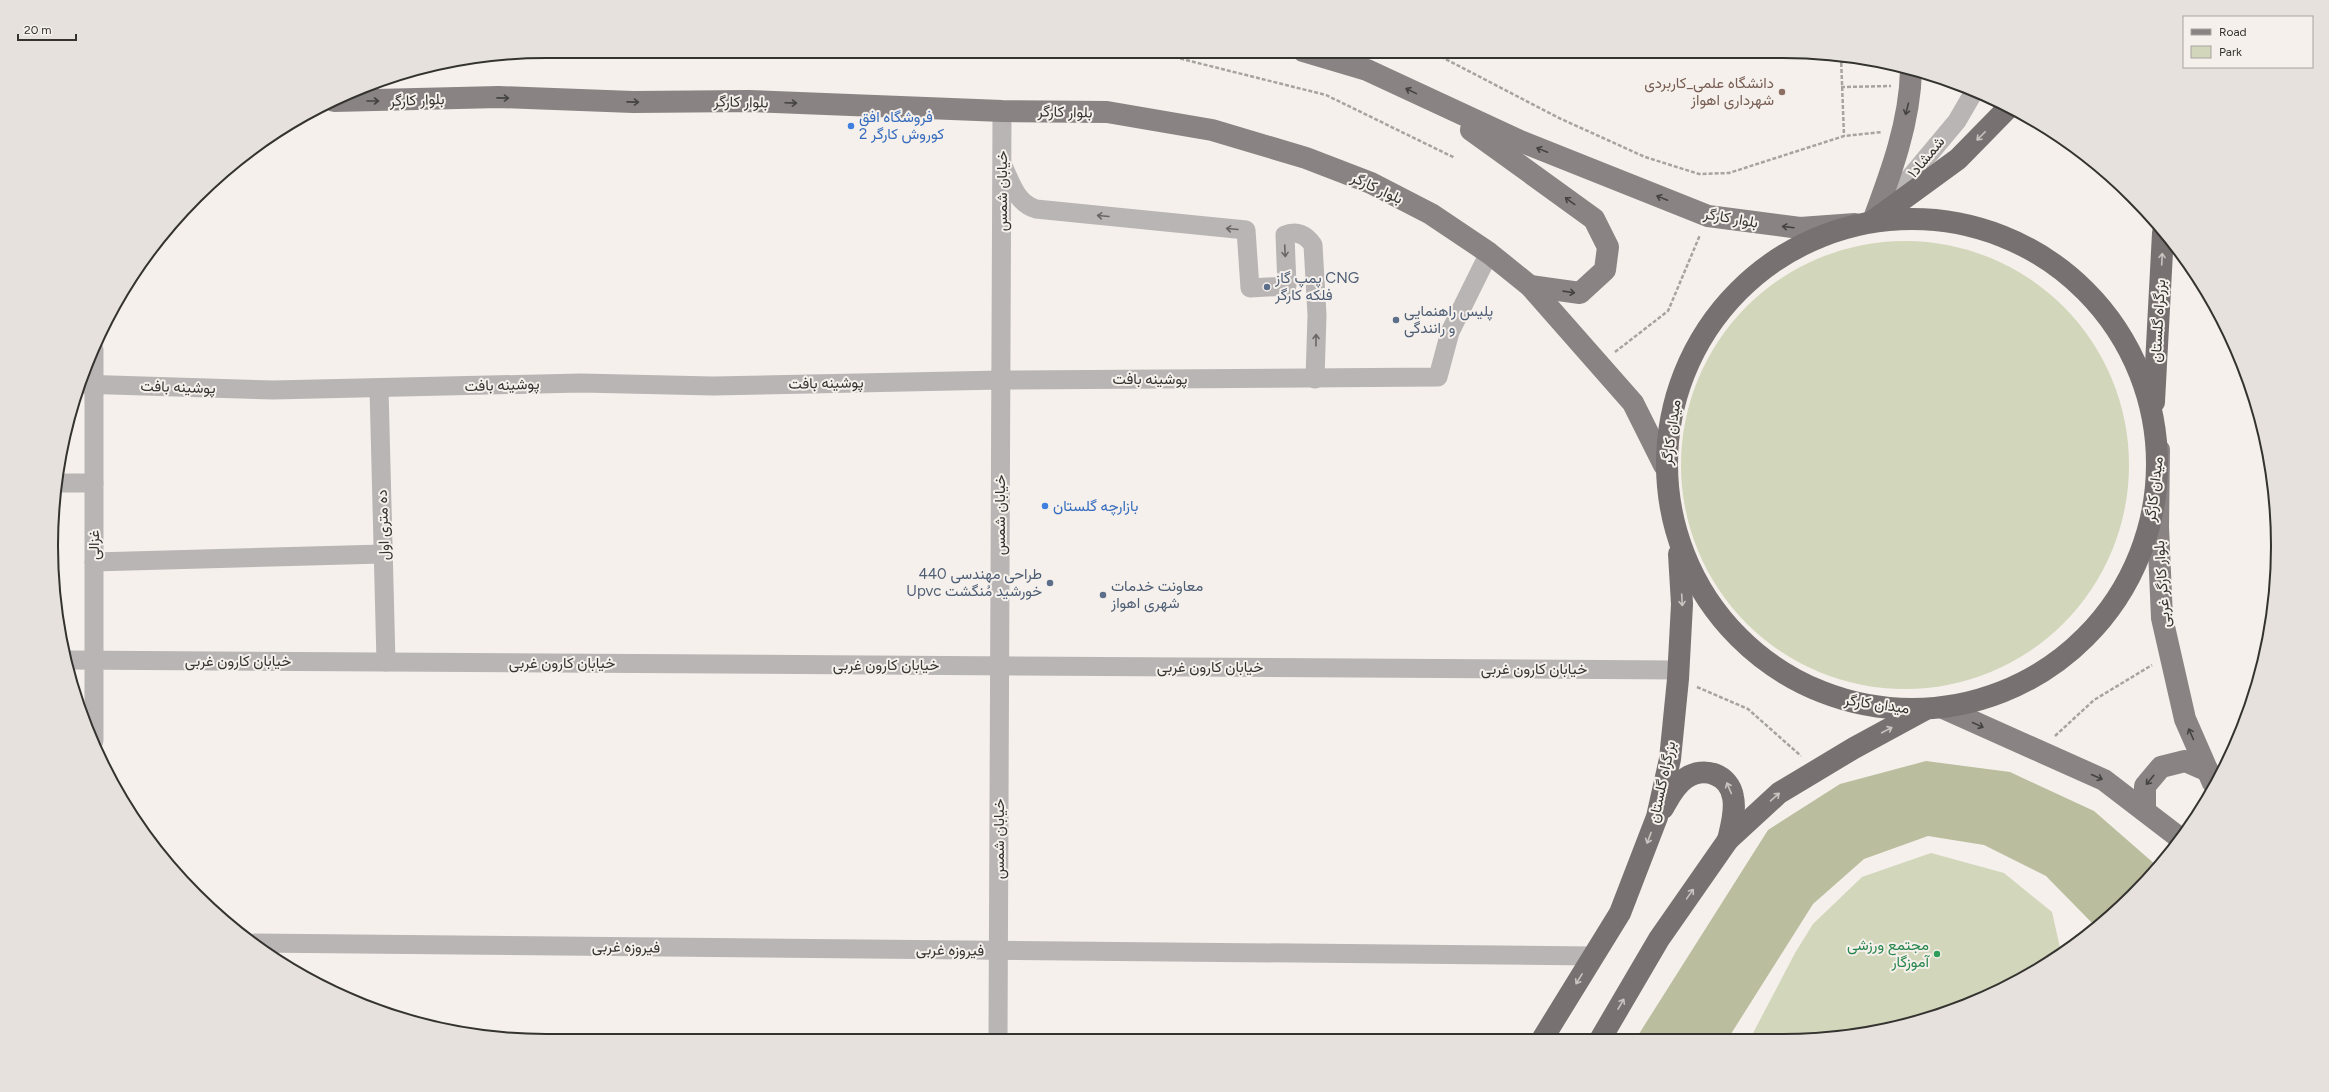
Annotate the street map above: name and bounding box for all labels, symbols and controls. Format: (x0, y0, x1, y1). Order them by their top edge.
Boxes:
scale bar (18, 16, 76, 42)
legend (2183, 16, 2313, 68)
text: 20 m (24, 23, 52, 37)
text: Road (2219, 25, 2247, 39)
text: Park (2219, 45, 2242, 59)
place label: دانشگاه علمی_کاربردی شهرداری اهواز (1644, 74, 1774, 110)
one-way arrow (1405, 87, 1417, 94)
marker: دانشگاه علمی_کاربردی شهرداری اهواز (1777, 87, 1787, 97)
street label: بلوار کارگر (388, 90, 445, 110)
street label: بلوار کارگر (712, 93, 769, 111)
one-way arrow (496, 94, 509, 102)
one-way arrow (366, 97, 379, 105)
one-way arrow (626, 98, 639, 106)
one-way arrow (784, 99, 797, 107)
one-way arrow (1903, 102, 1911, 115)
street label: بلوار کارگر (1036, 103, 1093, 121)
place label: فروشگاه افق کوروش کارگر 2 (859, 108, 945, 144)
marker: فروشگاه افق کوروش کارگر 2 (846, 121, 856, 131)
one-way arrow (1976, 131, 1986, 141)
street label: شمشاد۱ (1904, 132, 1949, 181)
one-way arrow (1536, 146, 1548, 154)
street label: خیابان شمس (993, 151, 1012, 231)
street label: بلوار کارگر (1347, 168, 1406, 208)
one-way arrow (1657, 194, 1669, 202)
one-way arrow (1565, 197, 1576, 206)
street label: بلوار کارگر (1701, 204, 1760, 232)
one-way arrow (1097, 212, 1110, 220)
one-way arrow (1782, 223, 1795, 230)
one-way arrow (1226, 225, 1239, 232)
one-way arrow (1282, 244, 1289, 257)
one-way arrow (2158, 253, 2165, 266)
place label: پمپ گاز CNG فلکه کارگر (1274, 269, 1359, 304)
street label: بزرگراه گلستان (2147, 279, 2169, 363)
marker: پمپ گاز CNG فلکه کارگر (1262, 282, 1272, 292)
one-way arrow (1562, 288, 1575, 296)
place label: پلیس راهنمایی و رانندگی (1404, 302, 1493, 338)
marker: پلیس راهنمایی و رانندگی (1391, 315, 1401, 325)
one-way arrow (1312, 334, 1320, 347)
street label: پوشینه بافت (1112, 370, 1188, 389)
street label: پوشینه بافت (788, 373, 864, 394)
street label: پوشینه بافت (464, 375, 540, 396)
street label: پوشینه بافت (140, 377, 216, 398)
street label: میدان کارگر (1657, 398, 1684, 467)
street label: میدان کارگر (2141, 455, 2167, 524)
street label: خیابان شمس (991, 475, 1010, 555)
street label: ده متری اول (373, 489, 394, 561)
place label: بازارچه گلستان (1053, 497, 1138, 516)
marker: بازارچه گلستان (1040, 501, 1050, 511)
street label: غزالی (85, 530, 104, 560)
street label: بلوار کارگر غربی (2150, 540, 2175, 628)
place label: طراحی مهندسی 440 Upvc خورشید مُنگشت (906, 565, 1042, 600)
place label: معاونت خدمات شهری اهواز (1110, 577, 1203, 613)
marker: طراحی مهندسی 440 Upvc خورشید مُنگشت (1045, 578, 1055, 588)
marker: معاونت خدمات شهری اهواز (1098, 590, 1108, 600)
one-way arrow (1678, 593, 1685, 606)
street label: خیابان کارون غربی (185, 652, 291, 671)
street label: خیابان کارون غربی (509, 654, 615, 673)
street label: خیابان کارون غربی (833, 656, 939, 675)
street label: خیابان کارون غربی (1157, 658, 1263, 677)
street label: خیابان کارون غربی (1481, 660, 1587, 679)
street label: میدان کارگر (1842, 690, 1911, 717)
one-way arrow (1972, 722, 1984, 729)
one-way arrow (1881, 726, 1893, 733)
one-way arrow (2187, 729, 2195, 741)
street label: بزرگراه گلستان (1645, 739, 1679, 825)
one-way arrow (2091, 773, 2103, 781)
one-way arrow (2146, 774, 2155, 785)
one-way arrow (1725, 783, 1733, 795)
one-way arrow (1770, 793, 1780, 802)
street label: خیابان شمس (990, 799, 1009, 879)
one-way arrow (1645, 832, 1653, 844)
one-way arrow (1686, 889, 1694, 900)
place label: مجتمع ورزشی آموزگار (1847, 936, 1931, 971)
street label: فیروزه غربی (592, 937, 661, 958)
street label: فیروزه غربی (916, 940, 985, 961)
marker: مجتمع ورزشی آموزگار (1932, 949, 1942, 959)
one-way arrow (1575, 973, 1583, 985)
one-way arrow (1617, 998, 1625, 1010)

